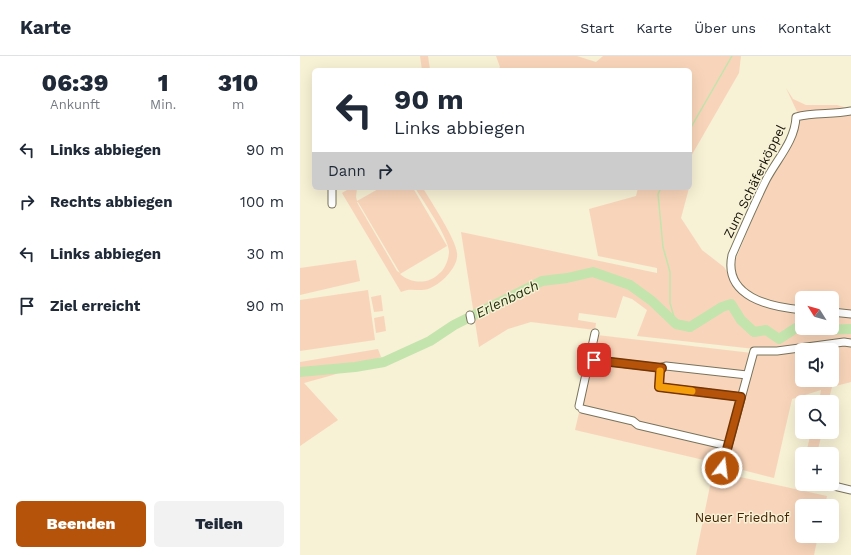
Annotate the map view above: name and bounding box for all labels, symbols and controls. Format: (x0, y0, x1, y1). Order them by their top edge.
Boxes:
text: Karte (20, 16, 71, 39)
text: Start (580, 20, 614, 36)
text: Karte (636, 20, 672, 36)
text: Über uns (694, 20, 756, 36)
text: Kontakt (778, 20, 831, 36)
text: 06:39 (42, 69, 108, 97)
text: 1 (158, 69, 168, 97)
text: 310 (218, 69, 258, 97)
text: 90 m (394, 83, 464, 116)
icon: left (328, 84, 380, 136)
text: Ankunft (50, 97, 100, 112)
text: Min. (150, 97, 176, 112)
text: m (232, 97, 244, 112)
text: Links abbiegen (394, 117, 525, 138)
street label: Zum Schäferköppel (720, 122, 788, 240)
icon: left (16, 139, 38, 161)
text: Links abbiegen (50, 141, 161, 159)
text: 90 m (246, 141, 284, 159)
icon: right (374, 160, 396, 182)
text: Dann (328, 162, 366, 180)
icon: right (16, 191, 38, 213)
text: Rechts abbiegen (50, 193, 172, 211)
text: 100 m (240, 193, 284, 211)
icon: left (16, 243, 38, 265)
text: Links abbiegen (50, 245, 161, 263)
text: 30 m (247, 245, 284, 263)
water label: Erlenbach (473, 277, 541, 321)
north arrow (795, 291, 839, 335)
map controls (795, 291, 839, 543)
icon: arrive (16, 295, 38, 317)
text: Ziel erreicht (50, 297, 140, 315)
text: 90 m (246, 297, 284, 315)
pin (577, 343, 611, 377)
button: sound (795, 343, 839, 387)
icon: arrive (583, 349, 605, 371)
button: search (795, 395, 839, 439)
position arrow (701, 447, 743, 489)
button: + (795, 447, 839, 491)
button: − (795, 499, 839, 543)
button: Beenden (16, 501, 146, 547)
button: Teilen (154, 501, 284, 547)
park label: Neuer Friedhof (695, 510, 789, 525)

